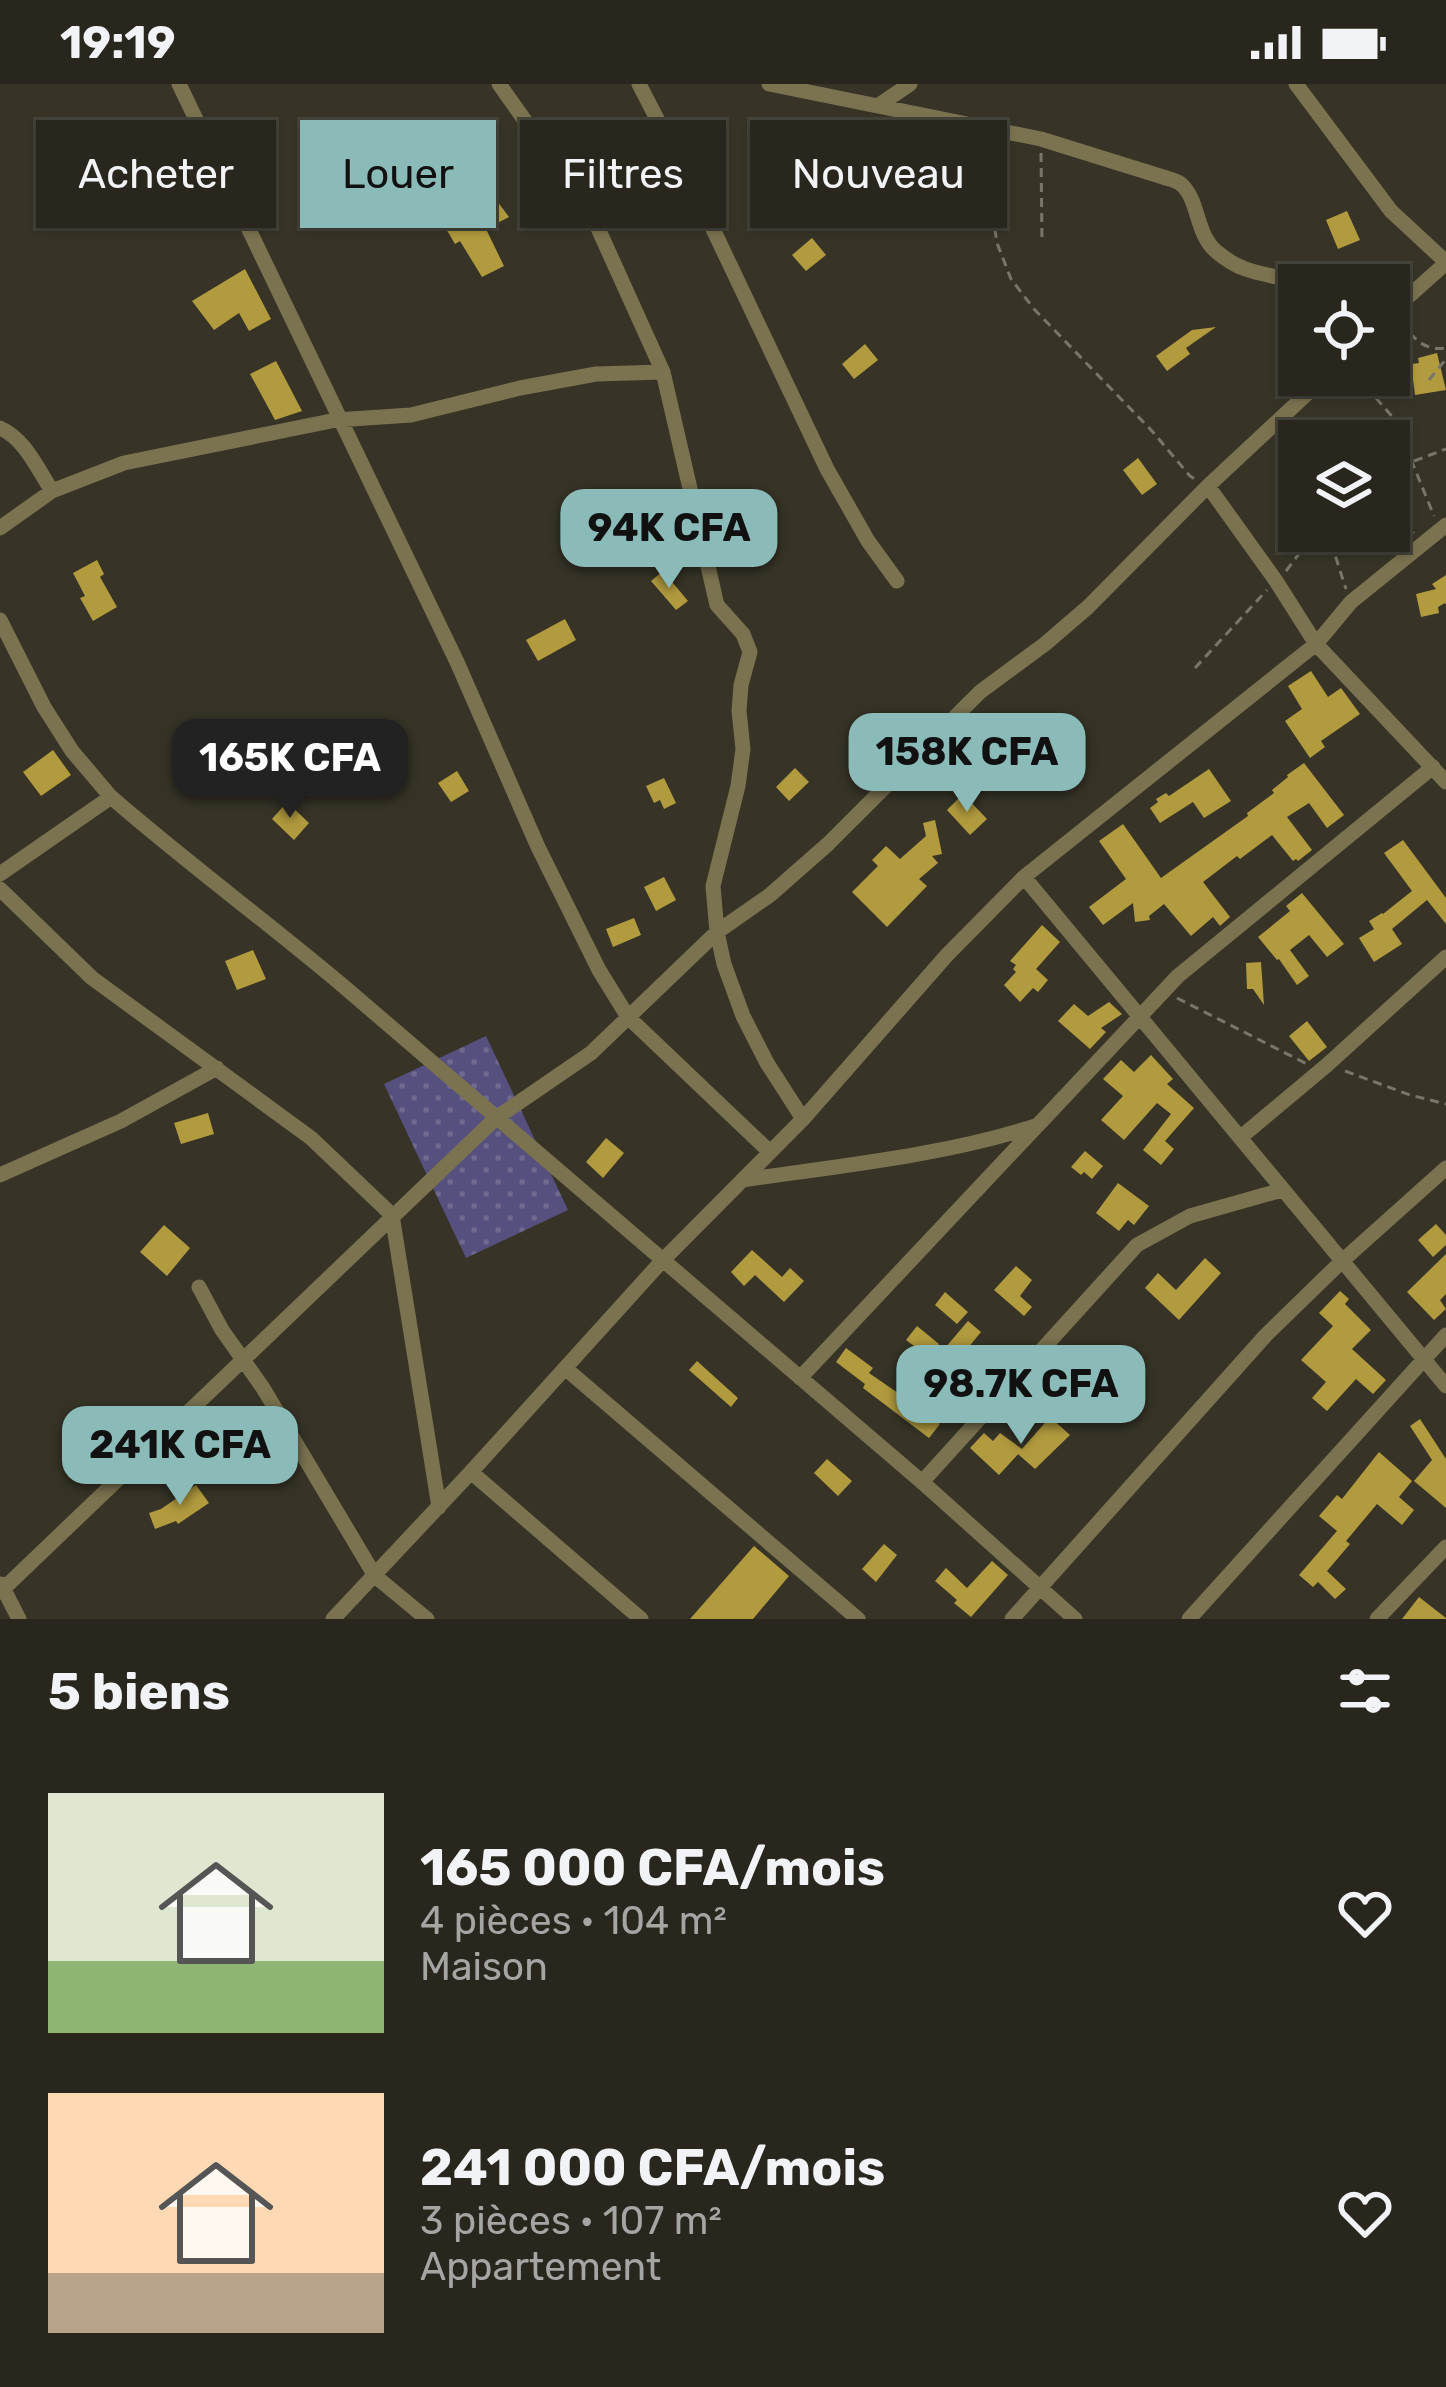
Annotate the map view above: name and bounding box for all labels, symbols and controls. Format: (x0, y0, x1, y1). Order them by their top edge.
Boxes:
text: 19:19 (60, 16, 176, 69)
chip: Acheter (36, 120, 276, 228)
chip: Louer (300, 120, 496, 228)
chip: Filtres (520, 120, 726, 228)
chip: Nouveau (750, 120, 1007, 228)
map controls (1278, 264, 1410, 552)
button: locate (1278, 264, 1410, 396)
button: layers (1278, 420, 1410, 552)
pin: 94K CFA (558, 489, 780, 591)
text: 94K CFA (587, 505, 751, 551)
pin: 158K CFA (843, 713, 1091, 815)
pin: 165K CFA (166, 719, 414, 821)
text: 158K CFA (876, 729, 1058, 775)
text: 165K CFA (199, 735, 381, 781)
pin: 98.7K CFA (884, 1345, 1158, 1447)
text: 98.7K CFA (923, 1361, 1119, 1407)
pin: 241K CFA (56, 1406, 304, 1508)
text: 241K CFA (89, 1422, 271, 1468)
icon: filters (1332, 1658, 1398, 1724)
text: 5 biens (48, 1661, 230, 1722)
text: 165 000 CFA/mois (420, 1837, 885, 1898)
icon: home (144, 1841, 288, 1985)
icon: heart (1332, 1880, 1398, 1946)
text: 4 pièces · 104 m² (420, 1898, 727, 1944)
text: Maison (420, 1944, 548, 1990)
text: 241 000 CFA/mois (420, 2137, 885, 2198)
icon: home (144, 2141, 288, 2285)
icon: heart (1332, 2180, 1398, 2246)
text: 3 pièces · 107 m² (420, 2198, 722, 2244)
text: Appartement (420, 2244, 661, 2290)

